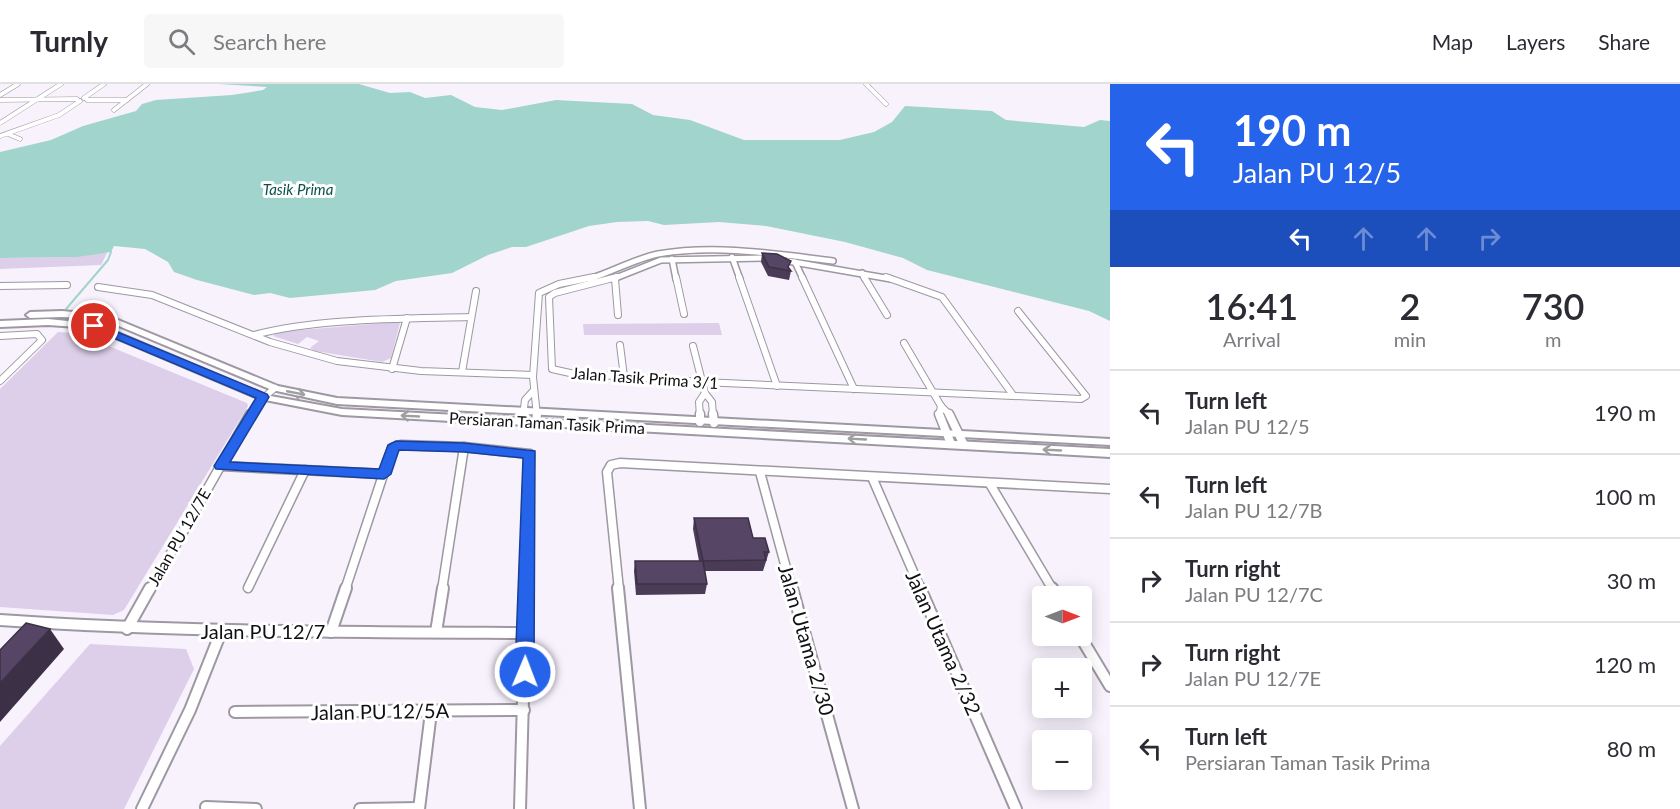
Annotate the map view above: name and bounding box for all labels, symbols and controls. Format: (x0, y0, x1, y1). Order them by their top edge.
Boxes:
search box (144, 14, 564, 68)
text: Turnly (30, 24, 108, 58)
icon: search (165, 25, 198, 58)
text: Search here (213, 28, 326, 55)
text: Map (1432, 29, 1473, 54)
text: Layers (1506, 29, 1565, 54)
text: Share (1598, 29, 1650, 54)
text: 190 m (1233, 105, 1351, 155)
icon: left (1134, 108, 1212, 186)
text: Jalan PU 12/5 (1233, 156, 1401, 189)
water label: Tasik Prima (263, 180, 334, 198)
icon: left (1284, 222, 1317, 255)
icon: ahead (1347, 222, 1380, 255)
icon: ahead (1410, 222, 1443, 255)
icon: right (1473, 222, 1506, 255)
text: 16:41 (1206, 284, 1298, 328)
text: 2 (1400, 284, 1420, 328)
text: 730 (1522, 284, 1584, 328)
pin (68, 300, 119, 351)
icon: arrive (77, 309, 110, 342)
text: Arrival (1223, 327, 1281, 351)
text: min (1394, 327, 1426, 351)
text: m (1545, 327, 1561, 351)
street label: Jalan Tasik Prima 3/1 (571, 363, 719, 392)
text: Turn left (1185, 387, 1267, 414)
one-way arrow (285, 388, 305, 399)
icon: left (1134, 396, 1167, 429)
text: 190 m (1594, 399, 1656, 426)
street label: Persiaran Taman Tasik Prima (448, 408, 646, 437)
one-way arrow (401, 411, 421, 422)
text: Jalan PU 12/5 (1185, 414, 1310, 438)
one-way arrow (847, 434, 867, 445)
one-way arrow (1042, 444, 1062, 455)
text: Turn left (1185, 471, 1267, 498)
icon: left (1134, 480, 1167, 513)
text: 100 m (1594, 483, 1656, 510)
street label: Jalan PU 12/7E (143, 485, 214, 589)
text: Jalan PU 12/7B (1185, 498, 1323, 522)
text: Turn right (1185, 555, 1280, 582)
street label: Jalan Utama 2/30 (774, 561, 840, 718)
icon: right (1134, 564, 1167, 597)
street label: Jalan Utama 2/32 (901, 567, 987, 719)
text: 30 m (1607, 567, 1656, 594)
text: Jalan PU 12/7C (1185, 582, 1323, 606)
north arrow (1032, 586, 1092, 646)
map controls (1032, 586, 1092, 790)
street label: Jalan PU 12/7 (201, 619, 325, 643)
text: Turn right (1185, 639, 1280, 666)
position arrow (493, 640, 557, 704)
icon: right (1134, 648, 1167, 681)
text: 120 m (1594, 651, 1656, 678)
button: + (1032, 658, 1092, 718)
text: Jalan PU 12/7E (1185, 666, 1321, 690)
street label: Jalan PU 12/5A (311, 698, 450, 724)
text: Turn left (1185, 723, 1267, 750)
button: − (1032, 730, 1092, 790)
icon: left (1134, 732, 1167, 765)
text: 80 m (1607, 735, 1656, 762)
text: Persiaran Taman Tasik Prima (1185, 750, 1430, 774)

